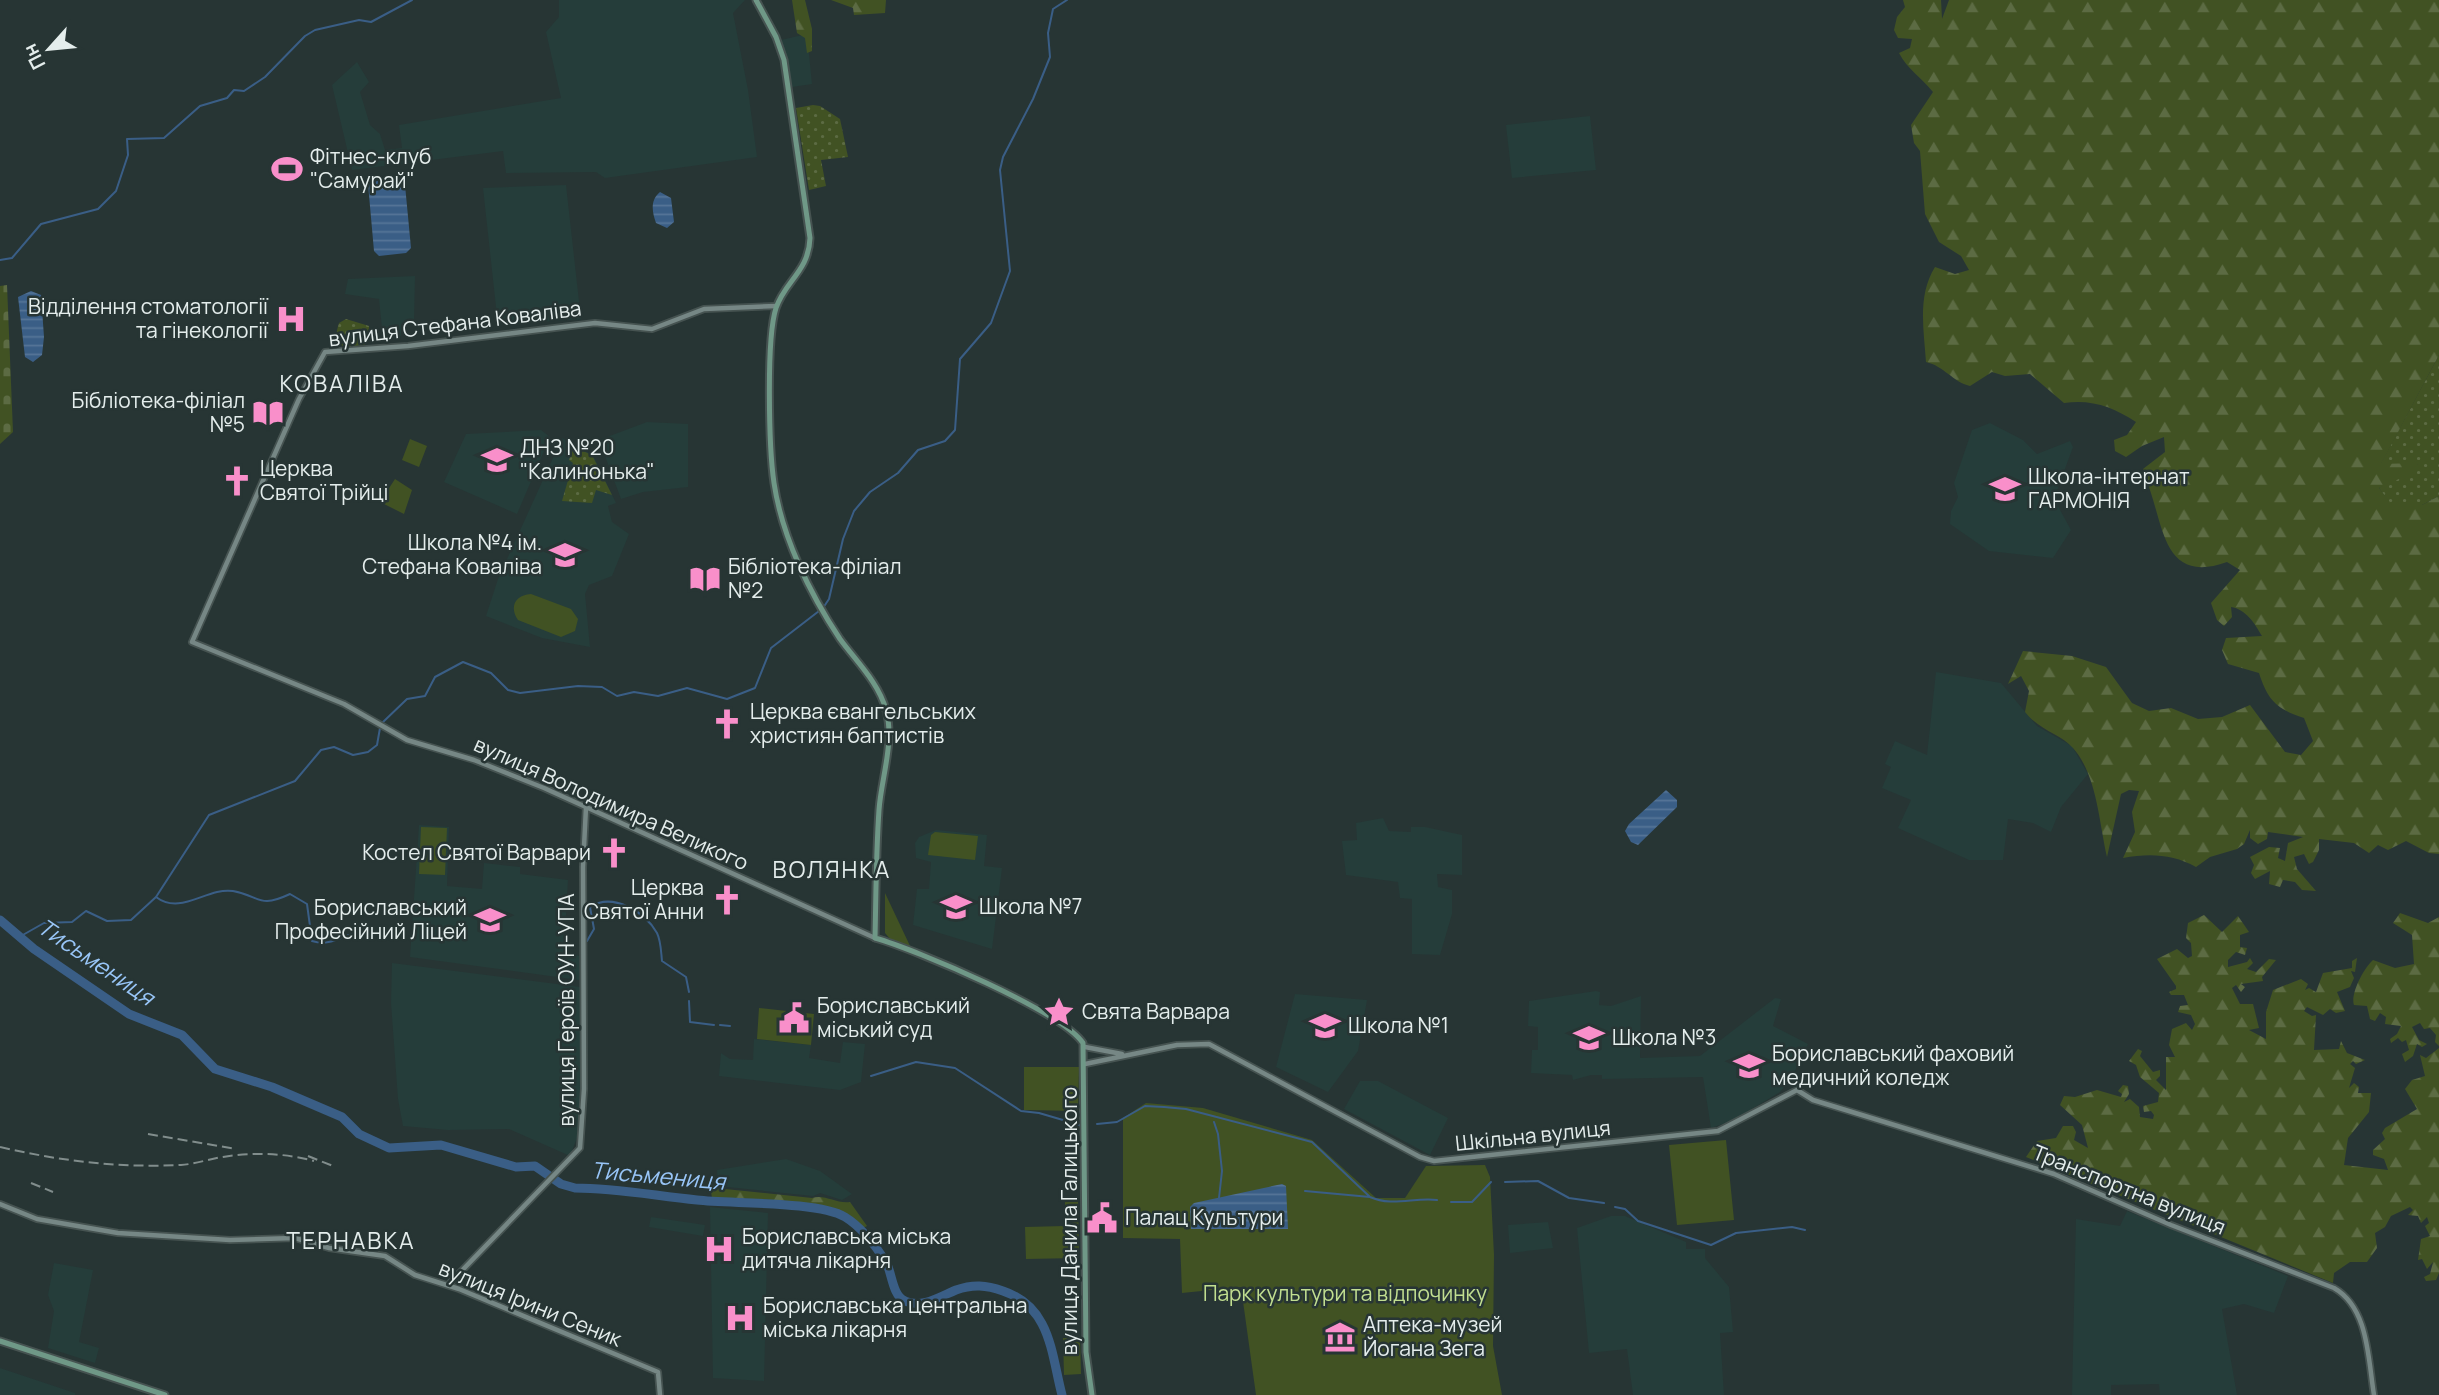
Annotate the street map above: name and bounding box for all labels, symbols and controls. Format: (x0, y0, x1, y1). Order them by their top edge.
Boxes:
north arrow (14, 14, 84, 84)
text: Пн (16, 39, 51, 74)
place label: Фітнес-клуб "Самурай" (310, 142, 431, 194)
sports icon: Фітнес-клуб "Самурай" (270, 152, 304, 186)
place label: Відділення стоматології та гінекології (28, 292, 269, 344)
street label: вулиця Стефана Коваліва (327, 294, 583, 352)
hospital icon: Відділення стоматології та гінекології (274, 302, 308, 336)
district label: КОВАЛІВА (279, 367, 405, 399)
place label: Бібліотека-філіал №5 (71, 386, 245, 438)
library icon: Бібліотека-філіал №5 (251, 396, 285, 430)
place label: ДНЗ №20 "Калинонька" (520, 433, 655, 485)
school or university icon: ДНЗ №20 "Калинонька" (480, 443, 514, 477)
place label: Церква Святої Трійці (260, 454, 388, 506)
place label: Школа-інтернат ГАРМОНІЯ (2028, 462, 2190, 514)
church icon: Церква Святої Трійці (220, 464, 254, 498)
school or university icon: Школа-інтернат ГАРМОНІЯ (1988, 472, 2022, 506)
place label: Школа №4 ім. Стефана Коваліва (362, 528, 542, 580)
school or university icon: Школа №4 ім. Стефана Коваліва (548, 538, 582, 572)
place label: Бібліотека-філіал №2 (728, 552, 902, 604)
library icon: Бібліотека-філіал №2 (688, 562, 722, 596)
place label: Церква євангельських християн баптистів (750, 697, 976, 749)
church icon: Церква євангельських християн баптистів (710, 707, 744, 741)
street label: вулиця Володимира Великого (470, 730, 753, 876)
church icon: Костел Святої Варвари (597, 836, 631, 870)
place label: Костел Святої Варвари (362, 838, 591, 866)
district label: ВОЛЯНКА (773, 853, 891, 885)
place label: Церква Святої Анни (584, 873, 704, 925)
church icon: Церква Святої Анни (710, 883, 744, 917)
school or university icon: Школа №7 (939, 890, 973, 924)
place label: Школа №7 (979, 892, 1082, 920)
place label: Бориславський Професійний Ліцей (275, 893, 467, 945)
street label: вулиця Героїв ОУН-УПА (552, 893, 580, 1127)
school or university icon: Бориславський Професійний Ліцей (473, 903, 507, 937)
water label: Тисьмениця (32, 910, 163, 1013)
place label: Бориславський міський суд (817, 991, 970, 1043)
place icon: Свята Варвара (1042, 995, 1076, 1029)
place label: Свята Варвара (1082, 997, 1230, 1025)
public building icon: Бориславський міський суд (777, 1001, 811, 1035)
school or university icon: Школа №1 (1308, 1009, 1342, 1043)
place label: Школа №1 (1348, 1011, 1449, 1039)
school or university icon: Школа №3 (1572, 1021, 1606, 1055)
place label: Школа №3 (1612, 1023, 1716, 1051)
place label: Бориславський фаховий медичний коледж (1772, 1039, 2014, 1091)
school or university icon: Бориславський фаховий медичний коледж (1732, 1049, 1766, 1083)
street label: вулиця Данила Галицького (1055, 1087, 1083, 1355)
street label: Шкільна вулиця (1454, 1113, 1612, 1157)
street label: Транспортна вулиця (2029, 1138, 2230, 1241)
water label: Тисьмениця (590, 1153, 729, 1197)
public building icon: Палац Культури (1085, 1201, 1119, 1235)
place label: Палац Культури (1125, 1203, 1284, 1231)
place label: Бориславська міська дитяча лікарня (742, 1222, 951, 1274)
district label: ТЕРНАВКА (286, 1224, 416, 1256)
hospital icon: Бориславська міська дитяча лікарня (702, 1232, 736, 1266)
street label: вулиця Ірини Сеник (435, 1254, 626, 1353)
park label: Парк культури та відпочинку (1203, 1279, 1487, 1307)
place label: Бориславська центральна міська лікарня (763, 1291, 1027, 1343)
hospital icon: Бориславська центральна міська лікарня (723, 1301, 757, 1335)
place label: Аптека-музей Йогана Зега (1363, 1310, 1503, 1362)
museum icon: Аптека-музей Йогана Зега (1323, 1320, 1357, 1354)

